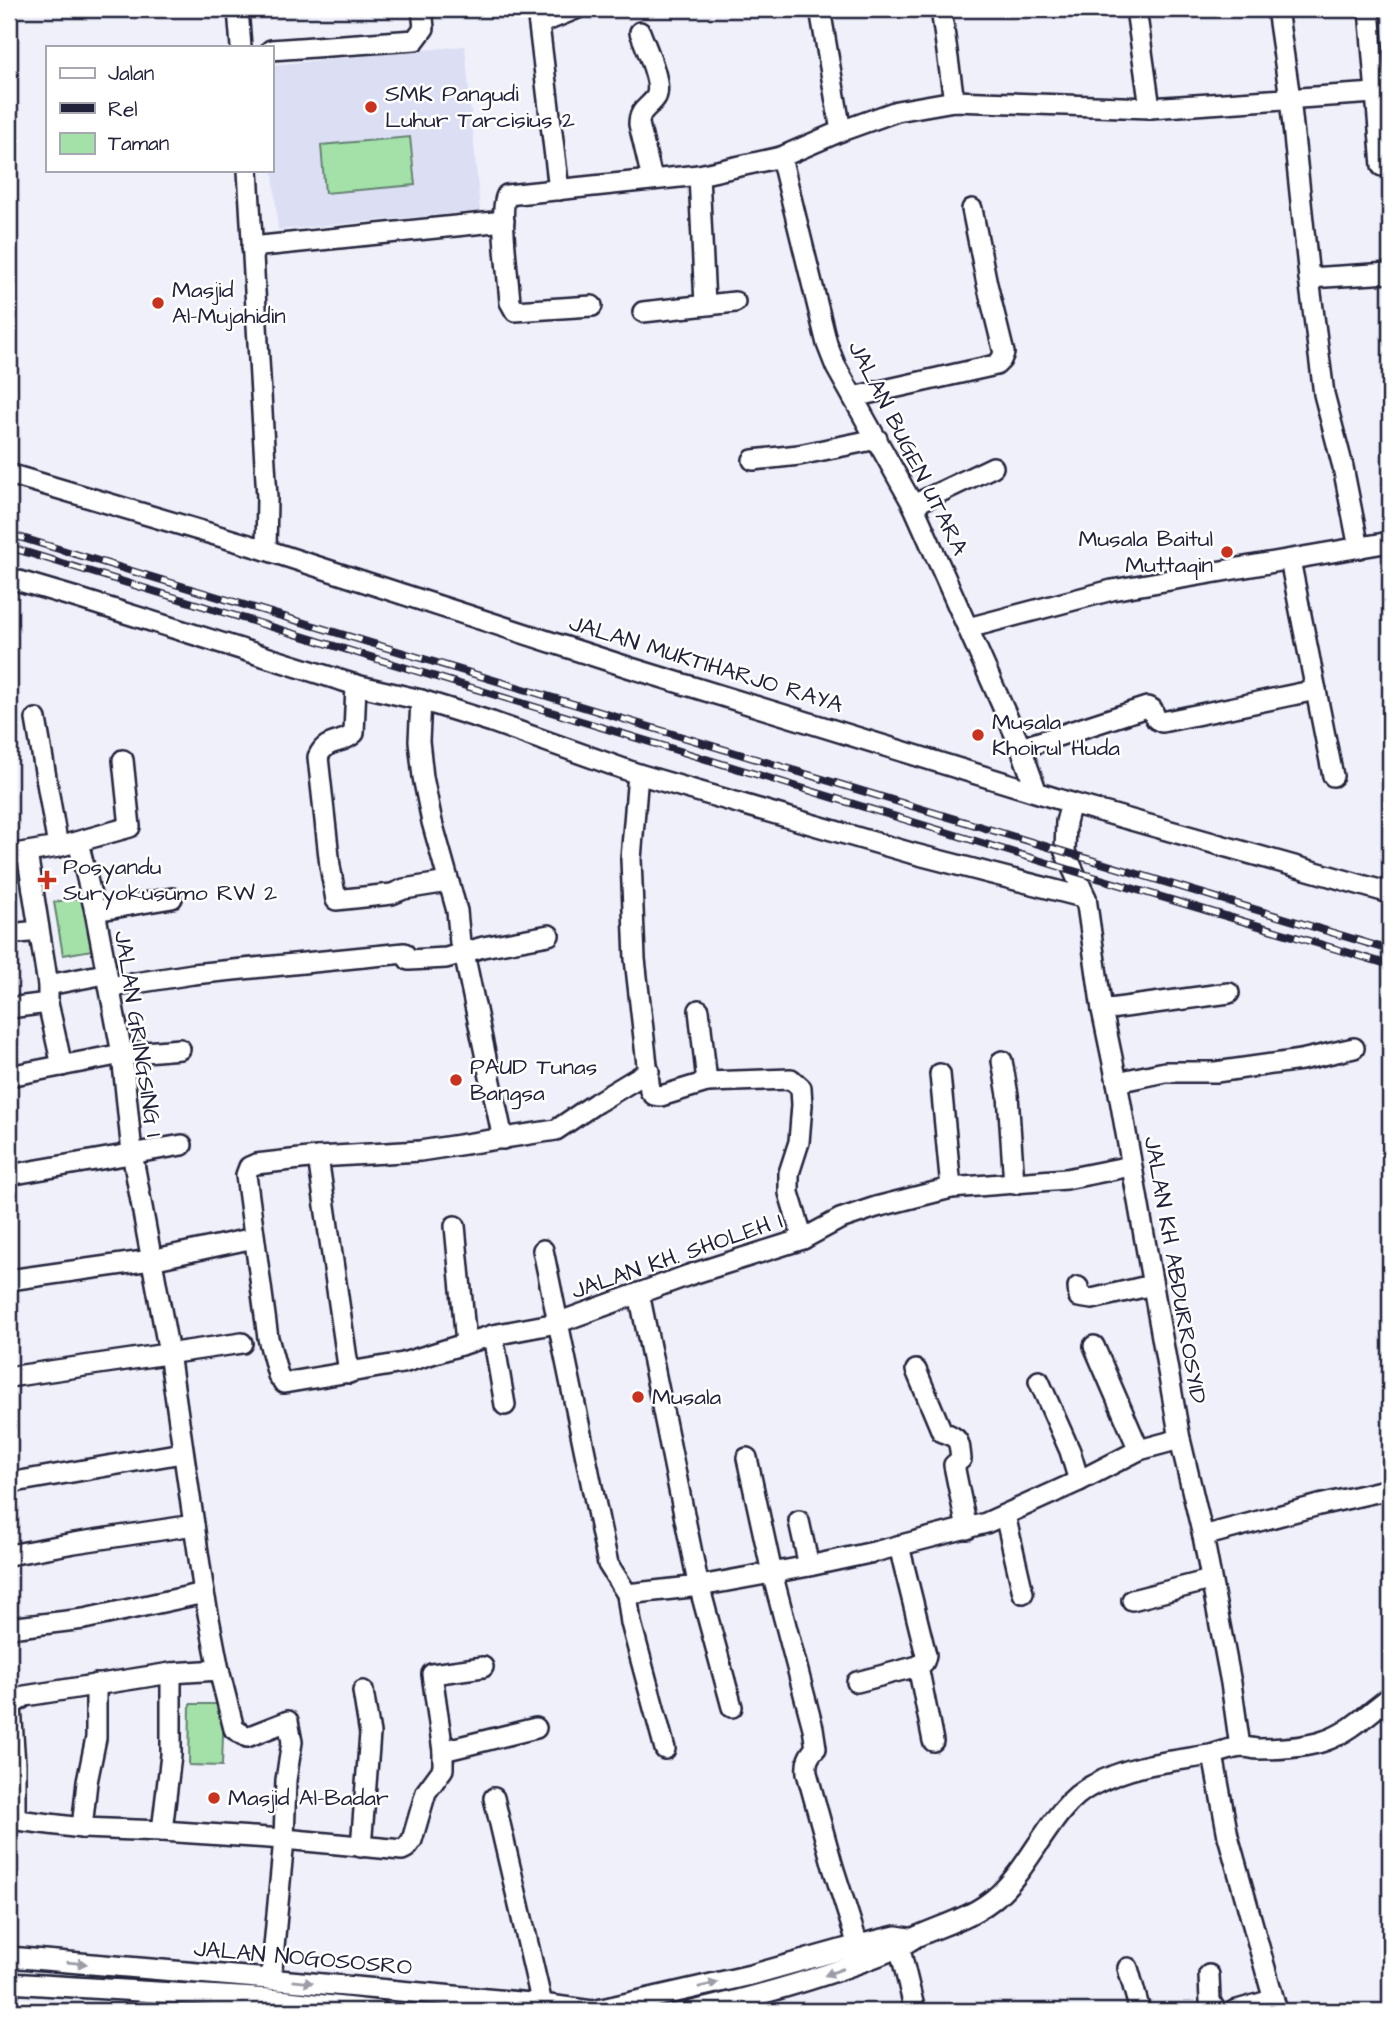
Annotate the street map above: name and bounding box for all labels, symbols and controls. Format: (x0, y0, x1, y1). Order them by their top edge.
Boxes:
legend (46, 46, 273, 172)
text: Jalan (108, 59, 154, 88)
place label: SMK Pangudi Luhur Tarcisius 2 (385, 78, 575, 136)
text: Rel (108, 95, 138, 124)
marker: SMK Pangudi Luhur Tarcisius 2 (363, 99, 379, 115)
text: Taman (108, 129, 169, 158)
place label: Masjid Al-Mujahidin (172, 274, 286, 332)
marker: Masjid Al-Mujahidin (150, 295, 166, 311)
street label: JALAN BUGEN UTARA (840, 335, 976, 561)
place label: Musala Baitul Muttaqin (1078, 523, 1213, 581)
marker: Musala Baitul Muttaqin (1219, 544, 1235, 560)
street label: JALAN MUKTIHARJO RAYA (565, 607, 847, 721)
place label: Musala Khoirul Huda (992, 706, 1120, 764)
marker: Musala Khoirul Huda (970, 727, 986, 743)
place label: Posyandu Suryokusumo RW 2 (63, 851, 277, 910)
marker: Posyandu Suryokusumo RW 2 (37, 870, 57, 890)
street label: JALAN GRINGSING I (106, 928, 170, 1140)
place label: PAUD Tunas Bangsa (470, 1051, 597, 1110)
marker: PAUD Tunas Bangsa (448, 1072, 464, 1088)
street label: JALAN KH ABDURROSYID (1136, 1134, 1214, 1406)
street label: JALAN KH. SHOLEH I (567, 1205, 787, 1307)
place label: Musala (652, 1381, 722, 1413)
marker: Musala (630, 1389, 646, 1405)
place label: Masjid Al-Badar (228, 1782, 389, 1814)
marker: Masjid Al-Badar (206, 1790, 222, 1806)
street label: JALAN NOGOSOSRO (192, 1933, 414, 1983)
one-way arrow (66, 1958, 88, 1969)
one-way arrow (824, 1967, 845, 1978)
one-way arrow (293, 1977, 315, 1988)
one-way arrow (697, 1979, 719, 1990)

